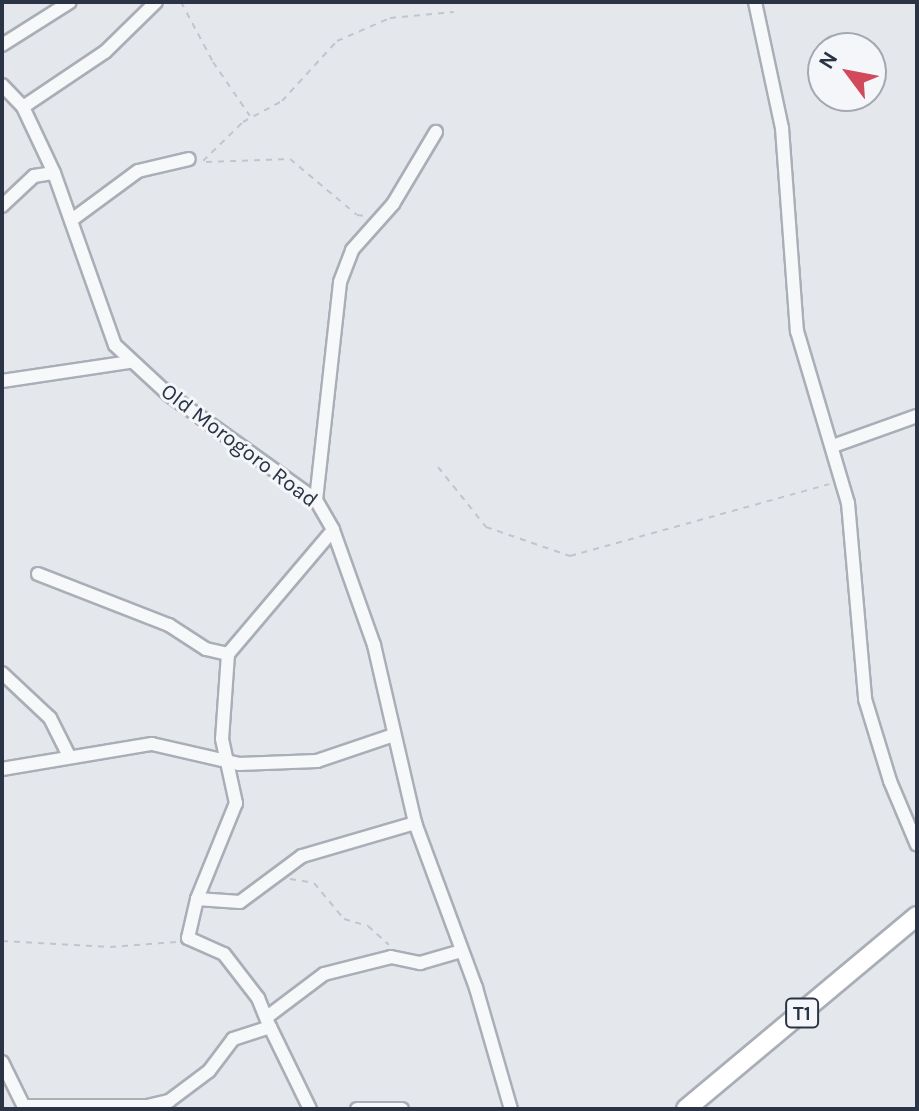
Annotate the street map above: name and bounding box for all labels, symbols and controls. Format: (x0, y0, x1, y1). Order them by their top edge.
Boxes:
north arrow (807, 32, 887, 112)
text: N (813, 47, 844, 74)
street label: Old Morogoro Road (155, 378, 323, 514)
road number: T1 (784, 997, 820, 1029)

